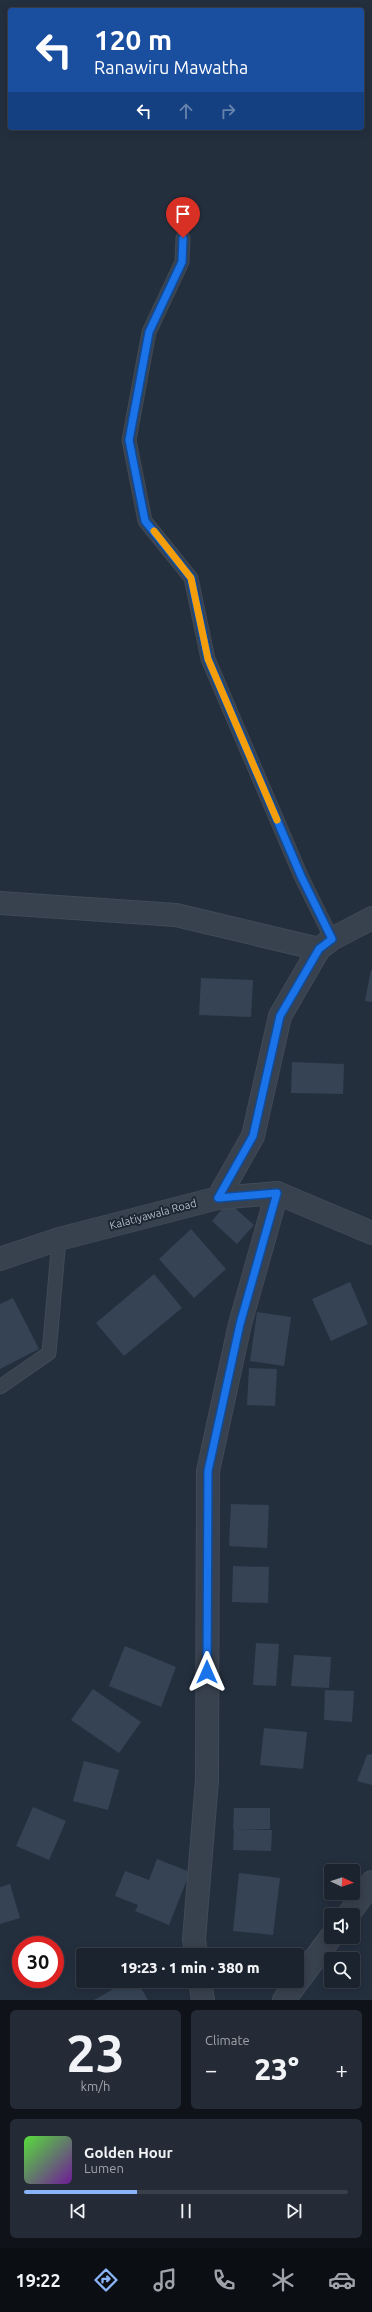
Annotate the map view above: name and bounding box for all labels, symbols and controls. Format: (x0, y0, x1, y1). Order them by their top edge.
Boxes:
icon: left (28, 24, 80, 76)
text: 120 m (94, 24, 172, 55)
text: Ranawiru Mawatha (94, 57, 248, 77)
icon: left (133, 100, 155, 122)
icon: ahead (175, 100, 197, 122)
icon: right (217, 100, 239, 122)
pin (166, 197, 200, 238)
icon: arrive (172, 203, 194, 225)
street label: Kalatiyawala Road (108, 1197, 198, 1231)
position arrow (186, 1651, 228, 1693)
north arrow (324, 1864, 360, 1900)
map controls (324, 1864, 360, 1988)
button: sound (324, 1908, 360, 1944)
speed limit sign: 30 (12, 1936, 64, 1988)
button: search (324, 1952, 360, 1988)
text: 19:23 · 1 min · 380 m (120, 1959, 260, 1976)
text: 23 (66, 2024, 125, 2082)
text: Climate (205, 2033, 250, 2047)
text: 23° (254, 2052, 299, 2086)
text: − (205, 2057, 217, 2082)
text: + (336, 2057, 348, 2082)
text: km/h (80, 2079, 111, 2093)
text: Golden Hour (84, 2144, 173, 2161)
text: Lumen (84, 2161, 124, 2175)
icon: previous (67, 2200, 89, 2222)
icon: pause (175, 2200, 197, 2222)
icon: next (283, 2200, 305, 2222)
icon: directions (92, 2266, 120, 2294)
icon: music (151, 2266, 179, 2294)
icon: phone (210, 2266, 238, 2294)
icon: climate (269, 2266, 297, 2294)
icon: car (328, 2266, 356, 2294)
text: 19:22 (16, 2270, 61, 2290)

